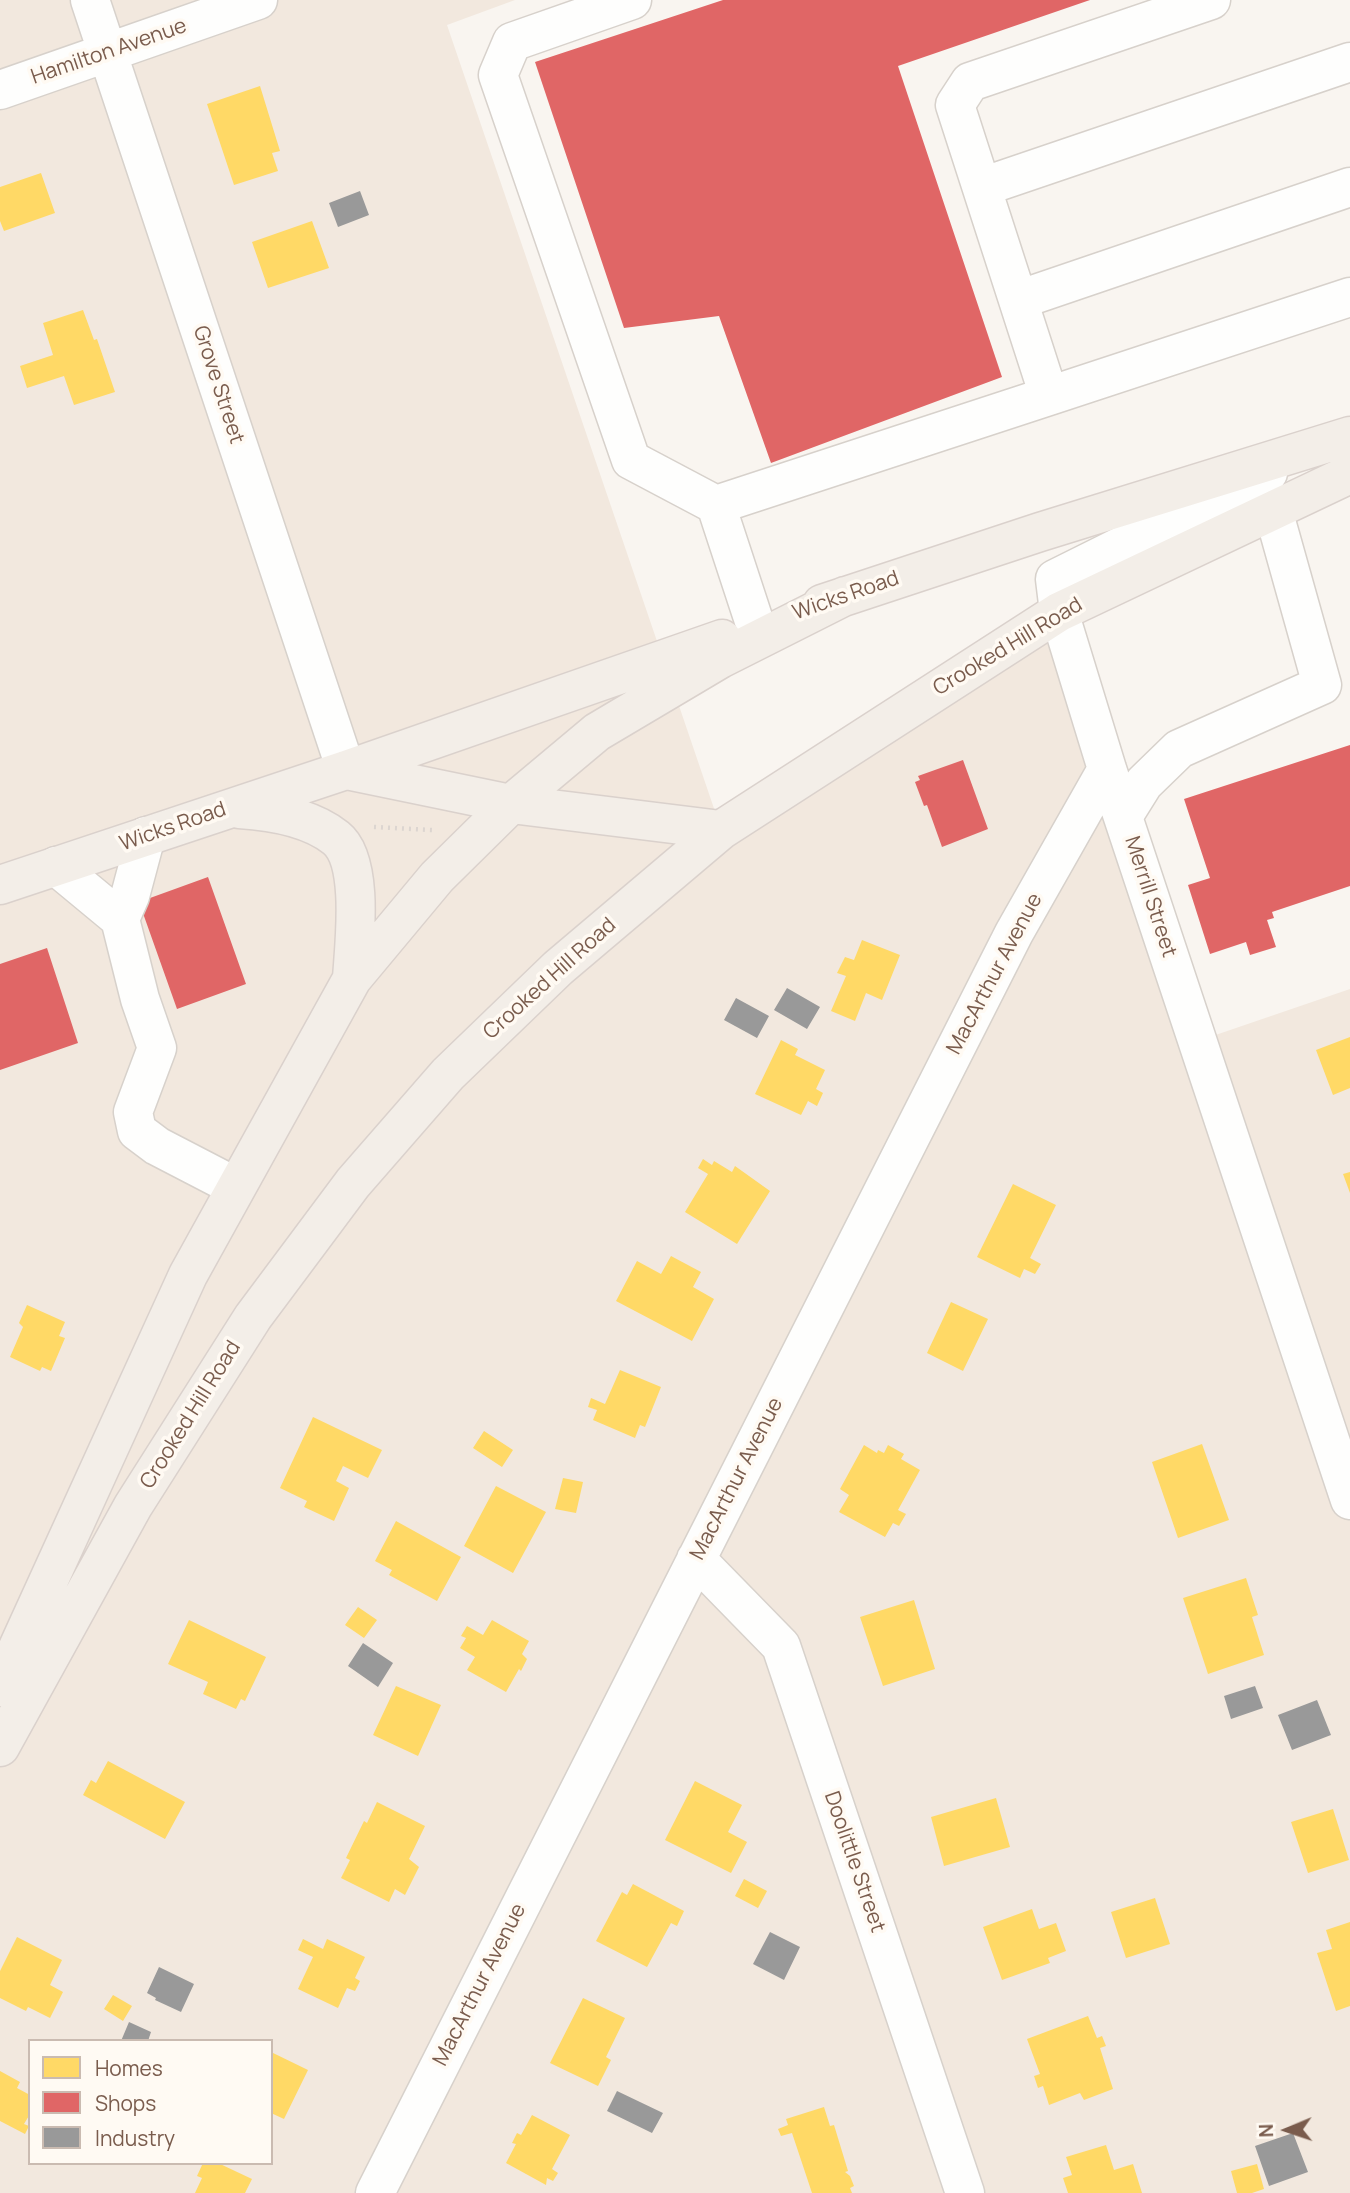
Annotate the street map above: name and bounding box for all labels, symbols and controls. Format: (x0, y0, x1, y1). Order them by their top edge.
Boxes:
street label: Hamilton Avenue (28, 14, 190, 90)
street label: Grove Street (187, 323, 249, 447)
street label: Wicks Road (789, 566, 903, 626)
street label: Crooked Hill Road (929, 593, 1087, 701)
street label: Wicks Road (116, 797, 230, 857)
street label: Merrill Street (1119, 833, 1181, 961)
street label: MacArthur Avenue (942, 889, 1048, 1059)
street label: Crooked Hill Road (479, 913, 621, 1045)
street label: Crooked Hill Road (135, 1336, 247, 1494)
street label: MacArthur Avenue (685, 1394, 789, 1564)
street label: Doolittle Street (818, 1788, 890, 1936)
street label: MacArthur Avenue (428, 1900, 532, 2070)
legend (28, 2039, 273, 2165)
text: Homes (95, 2054, 163, 2082)
text: Shops (95, 2089, 156, 2117)
north arrow (1252, 2095, 1322, 2165)
text: N (1253, 2123, 1279, 2138)
text: Industry (95, 2124, 175, 2152)

